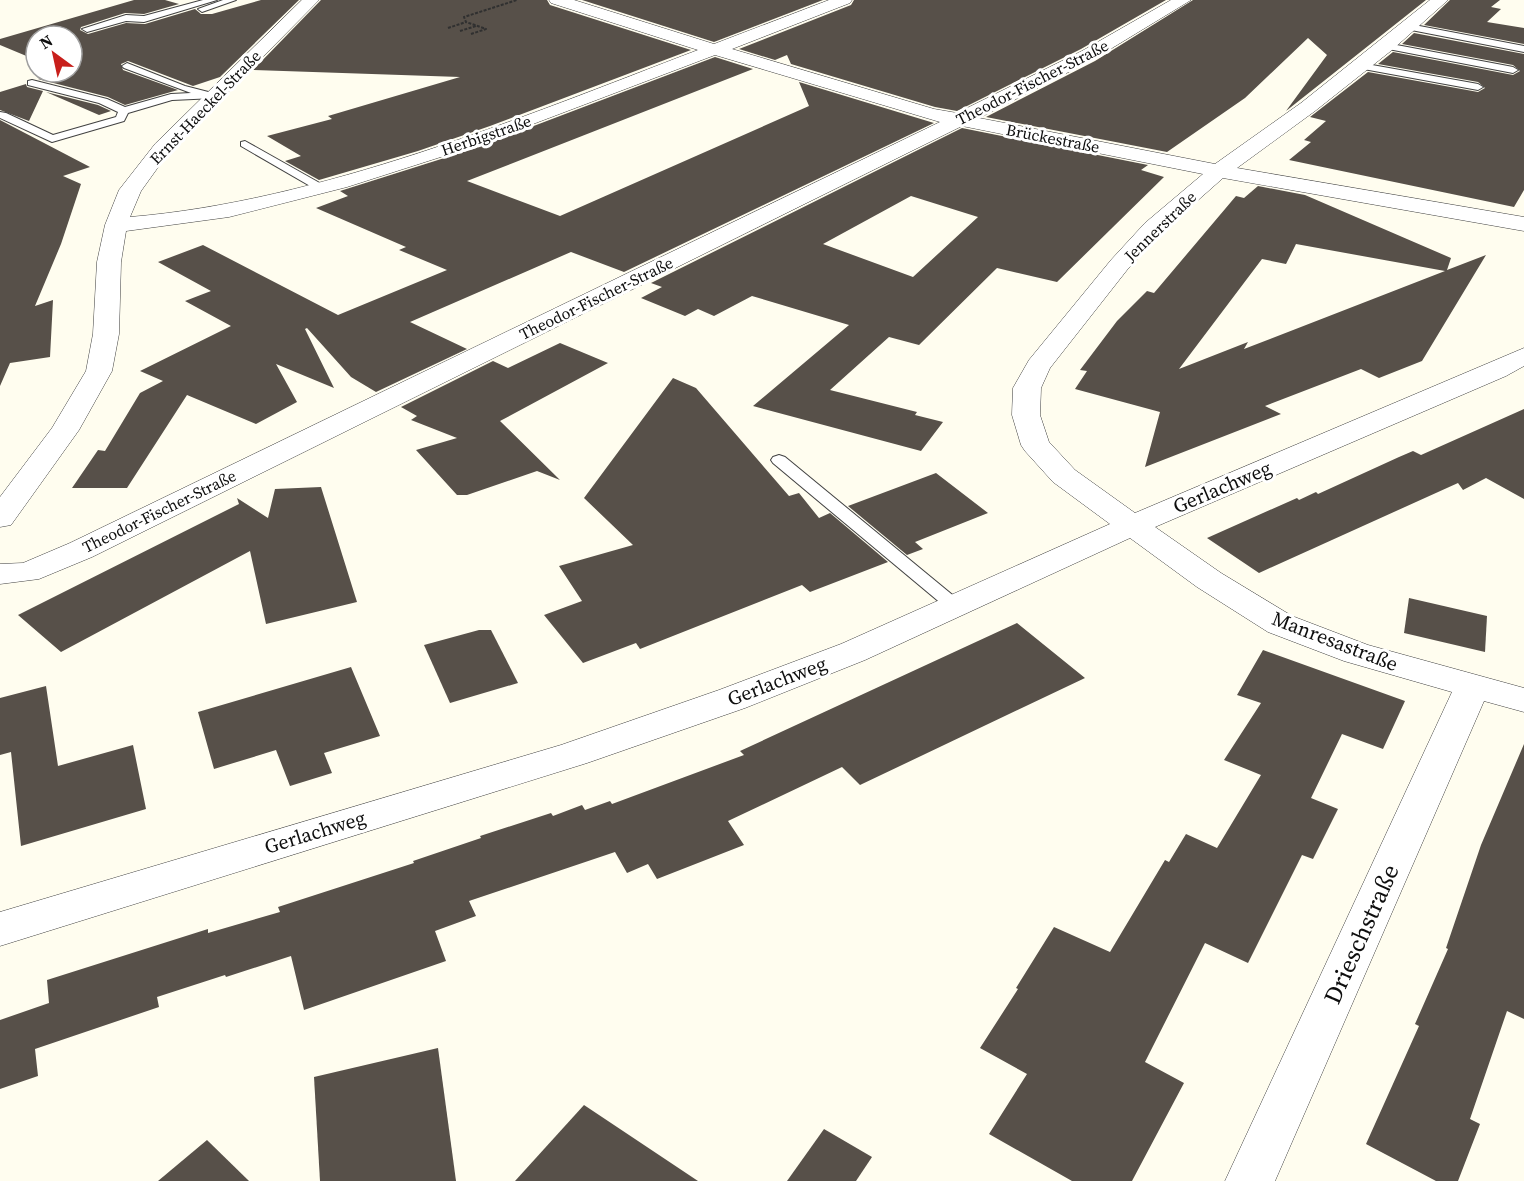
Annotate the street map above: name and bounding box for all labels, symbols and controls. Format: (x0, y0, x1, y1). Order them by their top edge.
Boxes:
north arrow (24, 24, 84, 84)
text: N (35, 29, 57, 54)
street label: Theodor-Fischer-Straße (952, 34, 1112, 130)
street label: Ernst-Haeckel-Straße (145, 45, 265, 169)
street label: Herbigstraße (438, 109, 534, 161)
street label: Brückestraße (1004, 118, 1102, 158)
street label: Jennerstraße (1118, 186, 1201, 267)
street label: Theodor-Fischer-Straße (515, 251, 677, 345)
street label: Gerlachweg (1168, 454, 1276, 520)
street label: Theodor-Fischer-Straße (78, 464, 240, 558)
street label: Manresastraße (1268, 604, 1402, 678)
street label: Gerlachweg (723, 649, 831, 713)
street label: Gerlachweg (261, 803, 369, 861)
street label: Drieschstraße (1315, 859, 1407, 1009)

